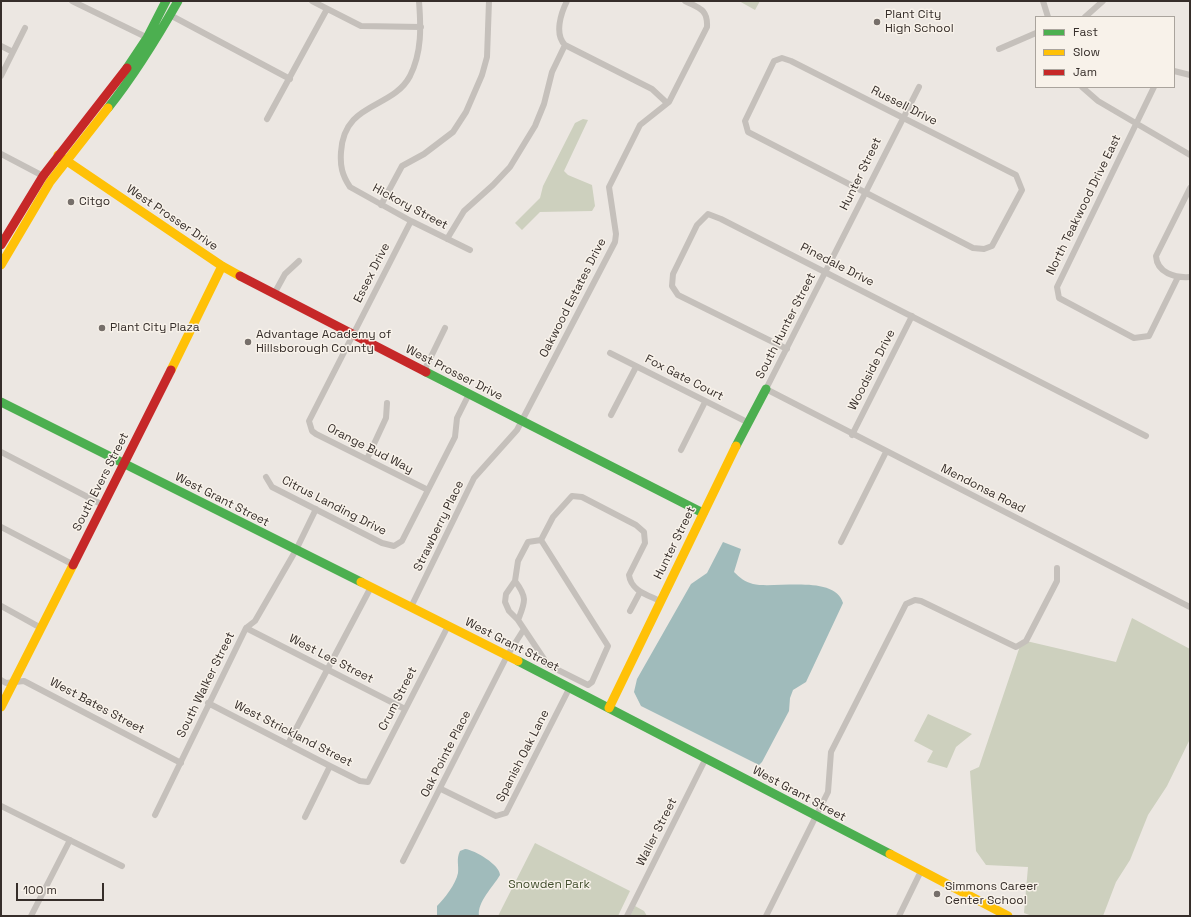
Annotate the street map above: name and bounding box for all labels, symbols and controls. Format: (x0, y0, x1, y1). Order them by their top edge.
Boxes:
place label: Plant City High School (885, 8, 954, 36)
legend (1035, 16, 1175, 88)
marker: Plant City High School (872, 17, 882, 27)
text: Fast (1073, 24, 1098, 40)
text: Slow (1073, 44, 1100, 60)
text: Jam (1073, 64, 1097, 80)
street label: Russell Drive (868, 83, 940, 129)
street label: North Teakwood Drive East (1044, 132, 1124, 278)
street label: Hunter Street (837, 135, 885, 213)
street label: Hickory Street (370, 181, 450, 233)
street label: West Prosser Drive (124, 182, 220, 254)
place label: Citgo (79, 195, 110, 209)
marker: Citgo (66, 197, 76, 207)
street label: Oakwood Estates Drive (537, 236, 609, 360)
street label: Pinedale Drive (798, 240, 876, 290)
street label: Essex Drive (351, 241, 393, 305)
street label: South Hunter Street (753, 271, 819, 381)
place label: Plant City Plaza (110, 321, 200, 335)
marker: Plant City Plaza (97, 323, 107, 333)
street label: Woodside Drive (845, 327, 899, 413)
place label: Advantage Academy of Hillsborough County (256, 328, 391, 356)
marker: Advantage Academy of Hillsborough County (243, 337, 253, 347)
street label: West Prosser Drive (403, 342, 505, 404)
street label: Fox Gate Court (642, 352, 726, 404)
street label: Orange Bud Way (324, 421, 416, 477)
street label: South Evers Street (70, 430, 132, 534)
street label: Mendonsa Road (938, 461, 1028, 517)
street label: West Grant Street (172, 470, 272, 530)
street label: Citrus Landing Drive (279, 473, 389, 539)
street label: Strawberry Place (411, 478, 467, 574)
street label: Hunter Street (651, 504, 699, 582)
street label: West Grant Street (462, 615, 562, 675)
street label: South Walker Street (174, 630, 238, 740)
street label: West Lee Street (286, 632, 376, 686)
street label: Crum Street (376, 665, 420, 733)
street label: West Bates Street (47, 675, 147, 737)
street label: West Strickland Street (231, 698, 355, 770)
street label: Oak Pointe Place (418, 708, 474, 800)
street label: Spanish Oak Lane (494, 708, 552, 804)
street label: West Grant Street (750, 763, 848, 825)
street label: Waller Street (634, 796, 680, 868)
scale bar (18, 875, 106, 901)
park label: Snowden Park (508, 878, 590, 892)
place label: Simmons Career Center School (945, 880, 1038, 908)
text: 100 m (23, 882, 57, 898)
marker: Simmons Career Center School (932, 889, 942, 899)

